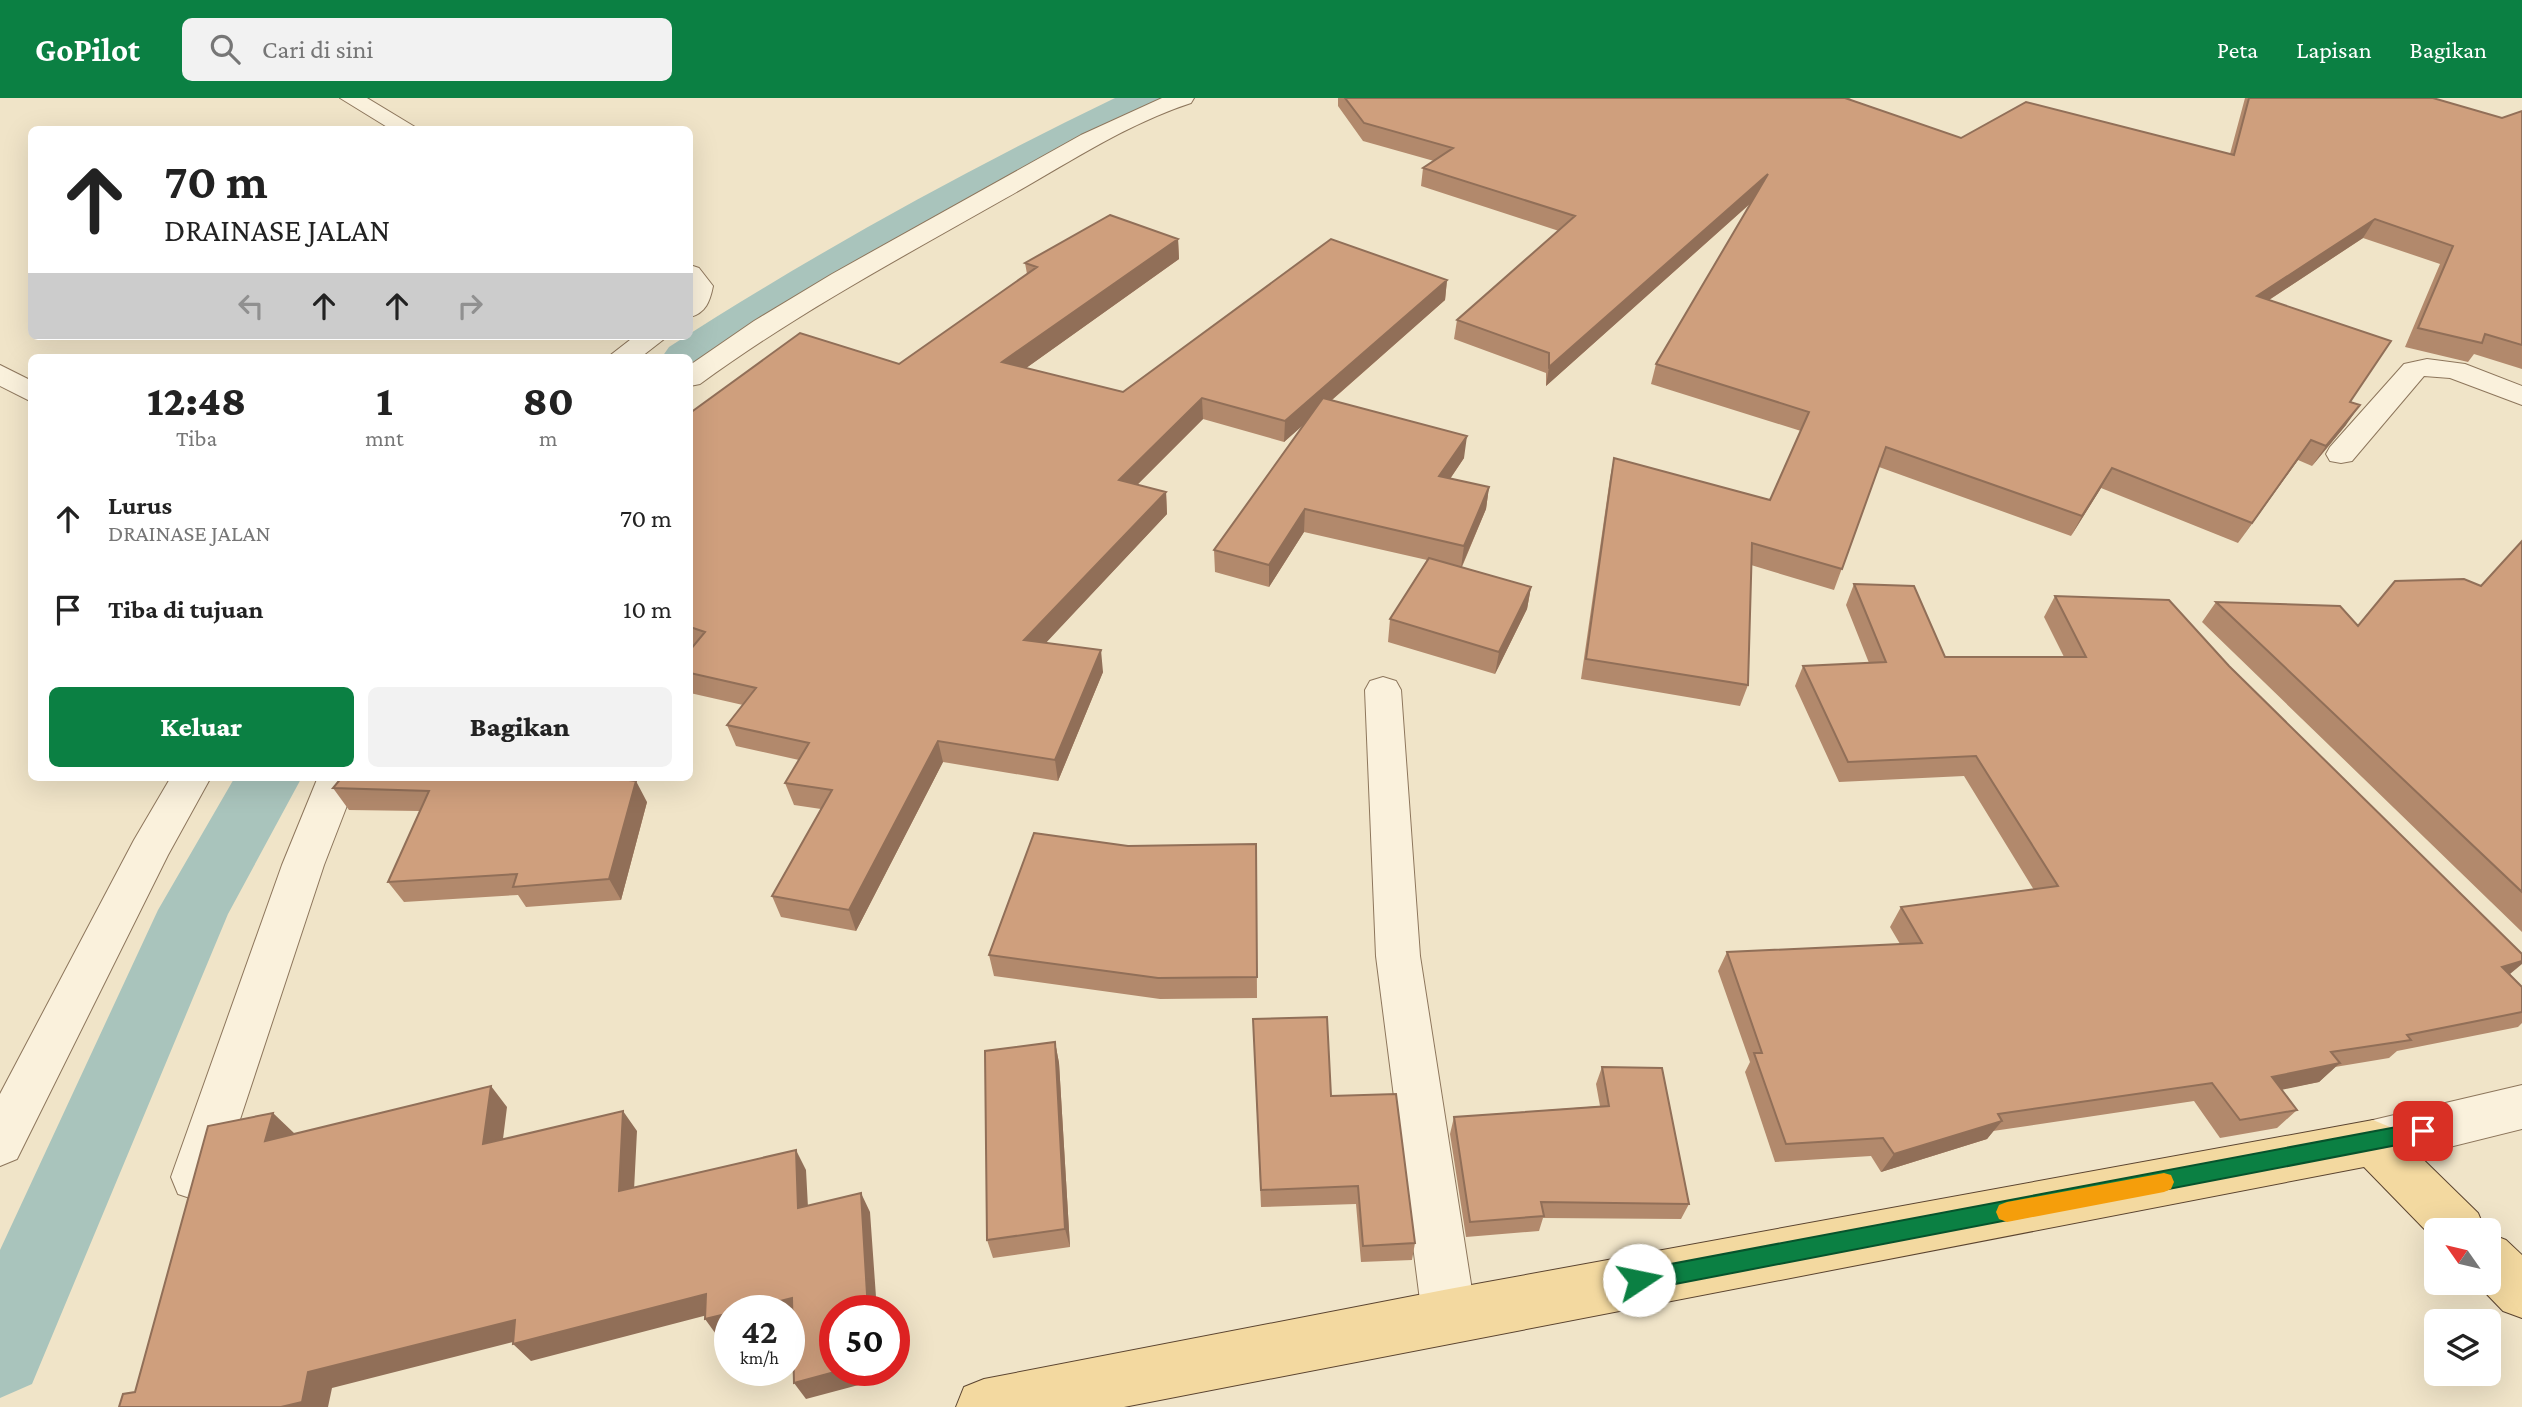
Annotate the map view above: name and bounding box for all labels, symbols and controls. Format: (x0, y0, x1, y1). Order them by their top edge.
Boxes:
search box (182, 18, 672, 81)
icon: search (206, 30, 244, 68)
text: GoPilot (35, 31, 140, 68)
text: Cari di sini (262, 35, 373, 64)
text: Peta (2217, 36, 2258, 63)
text: Lapisan (2296, 36, 2372, 63)
text: Bagikan (2410, 36, 2487, 63)
icon: ahead (49, 154, 140, 245)
text: 70 m (164, 154, 268, 209)
text: DRAINASE JALAN (164, 212, 390, 248)
icon: left (232, 287, 270, 325)
icon: ahead (305, 287, 343, 325)
icon: ahead (378, 287, 416, 325)
icon: right (451, 287, 489, 325)
text: 12:48 (147, 377, 246, 424)
text: 1 (376, 377, 393, 424)
text: 80 (523, 377, 574, 424)
text: Tiba (176, 425, 217, 451)
text: mnt (365, 425, 404, 451)
text: m (539, 425, 558, 451)
text: Lurus (108, 491, 172, 520)
icon: ahead (49, 500, 87, 538)
text: 70 m (620, 504, 672, 533)
text: DRAINASE JALAN (108, 520, 271, 546)
icon: arrive (49, 591, 87, 629)
text: Tiba di tujuan (108, 595, 263, 624)
text: 10 m (623, 595, 672, 624)
button: Keluar (49, 687, 354, 767)
button: Bagikan (368, 687, 672, 767)
pin (2393, 1101, 2453, 1161)
icon: arrive (2404, 1112, 2442, 1150)
north arrow (2424, 1218, 2501, 1295)
map controls (2424, 1218, 2501, 1386)
position arrow (1602, 1243, 1676, 1317)
speed limit sign: 50 (819, 1295, 910, 1386)
button: layers (2424, 1309, 2501, 1386)
text: 42 (741, 1312, 778, 1351)
text: km/h (740, 1348, 779, 1368)

